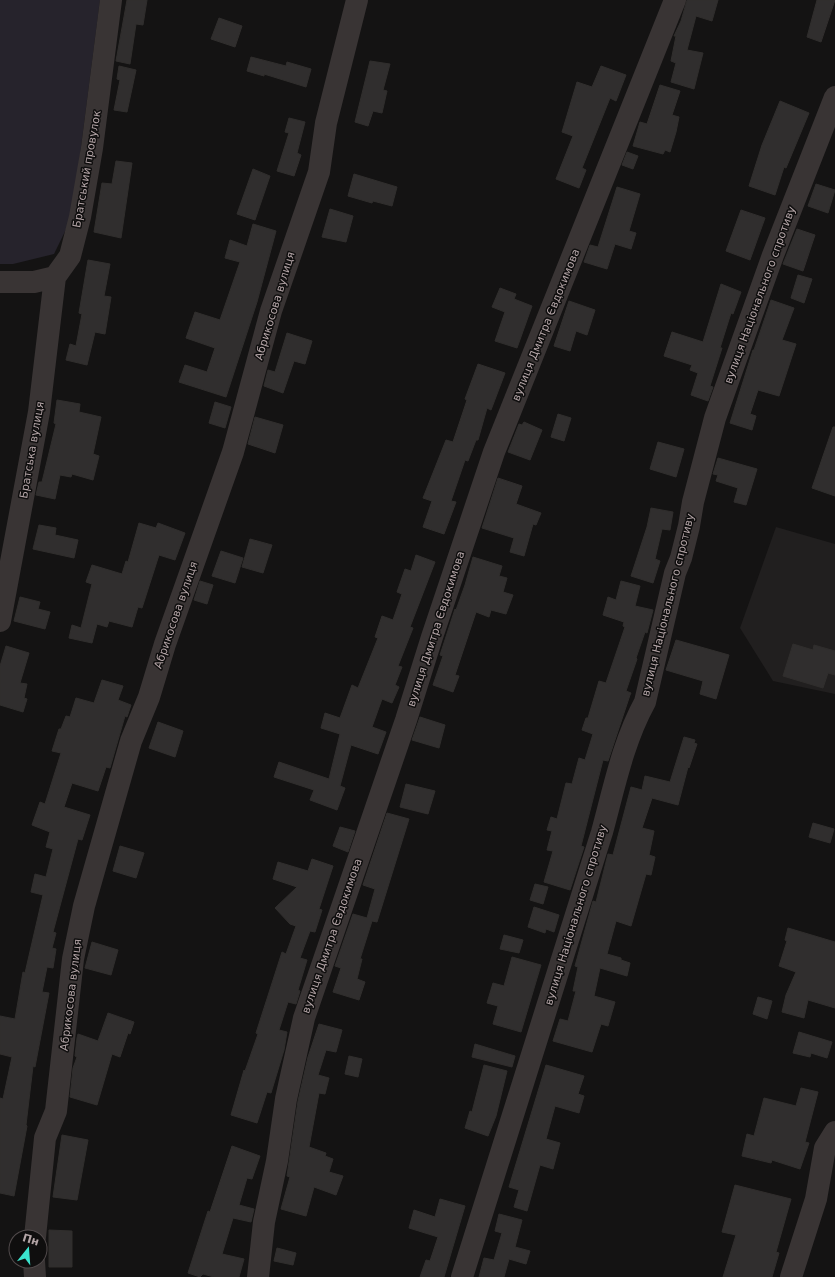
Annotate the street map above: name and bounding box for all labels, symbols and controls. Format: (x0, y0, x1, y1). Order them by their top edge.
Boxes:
street label: Братський провулок (70, 109, 104, 229)
street label: вулиця Національного спротиву (722, 204, 798, 386)
street label: вулиця Дмитра Євдокимова (509, 247, 583, 403)
street label: Абрикосова вулиця (252, 250, 298, 362)
street label: Братська вулиця (17, 400, 47, 500)
street label: вулиця Національного спротиву (639, 512, 697, 698)
street label: вулиця Дмитра Євдокимова (405, 549, 467, 709)
street label: Абрикосова вулиця (152, 560, 200, 670)
street label: вулиця Національного спротиву (542, 823, 610, 1007)
street label: вулиця Дмитра Євдокимова (299, 857, 365, 1015)
street label: Абрикосова вулиця (58, 938, 84, 1052)
north arrow (8, 1229, 48, 1269)
text: Пн (21, 1231, 41, 1249)

